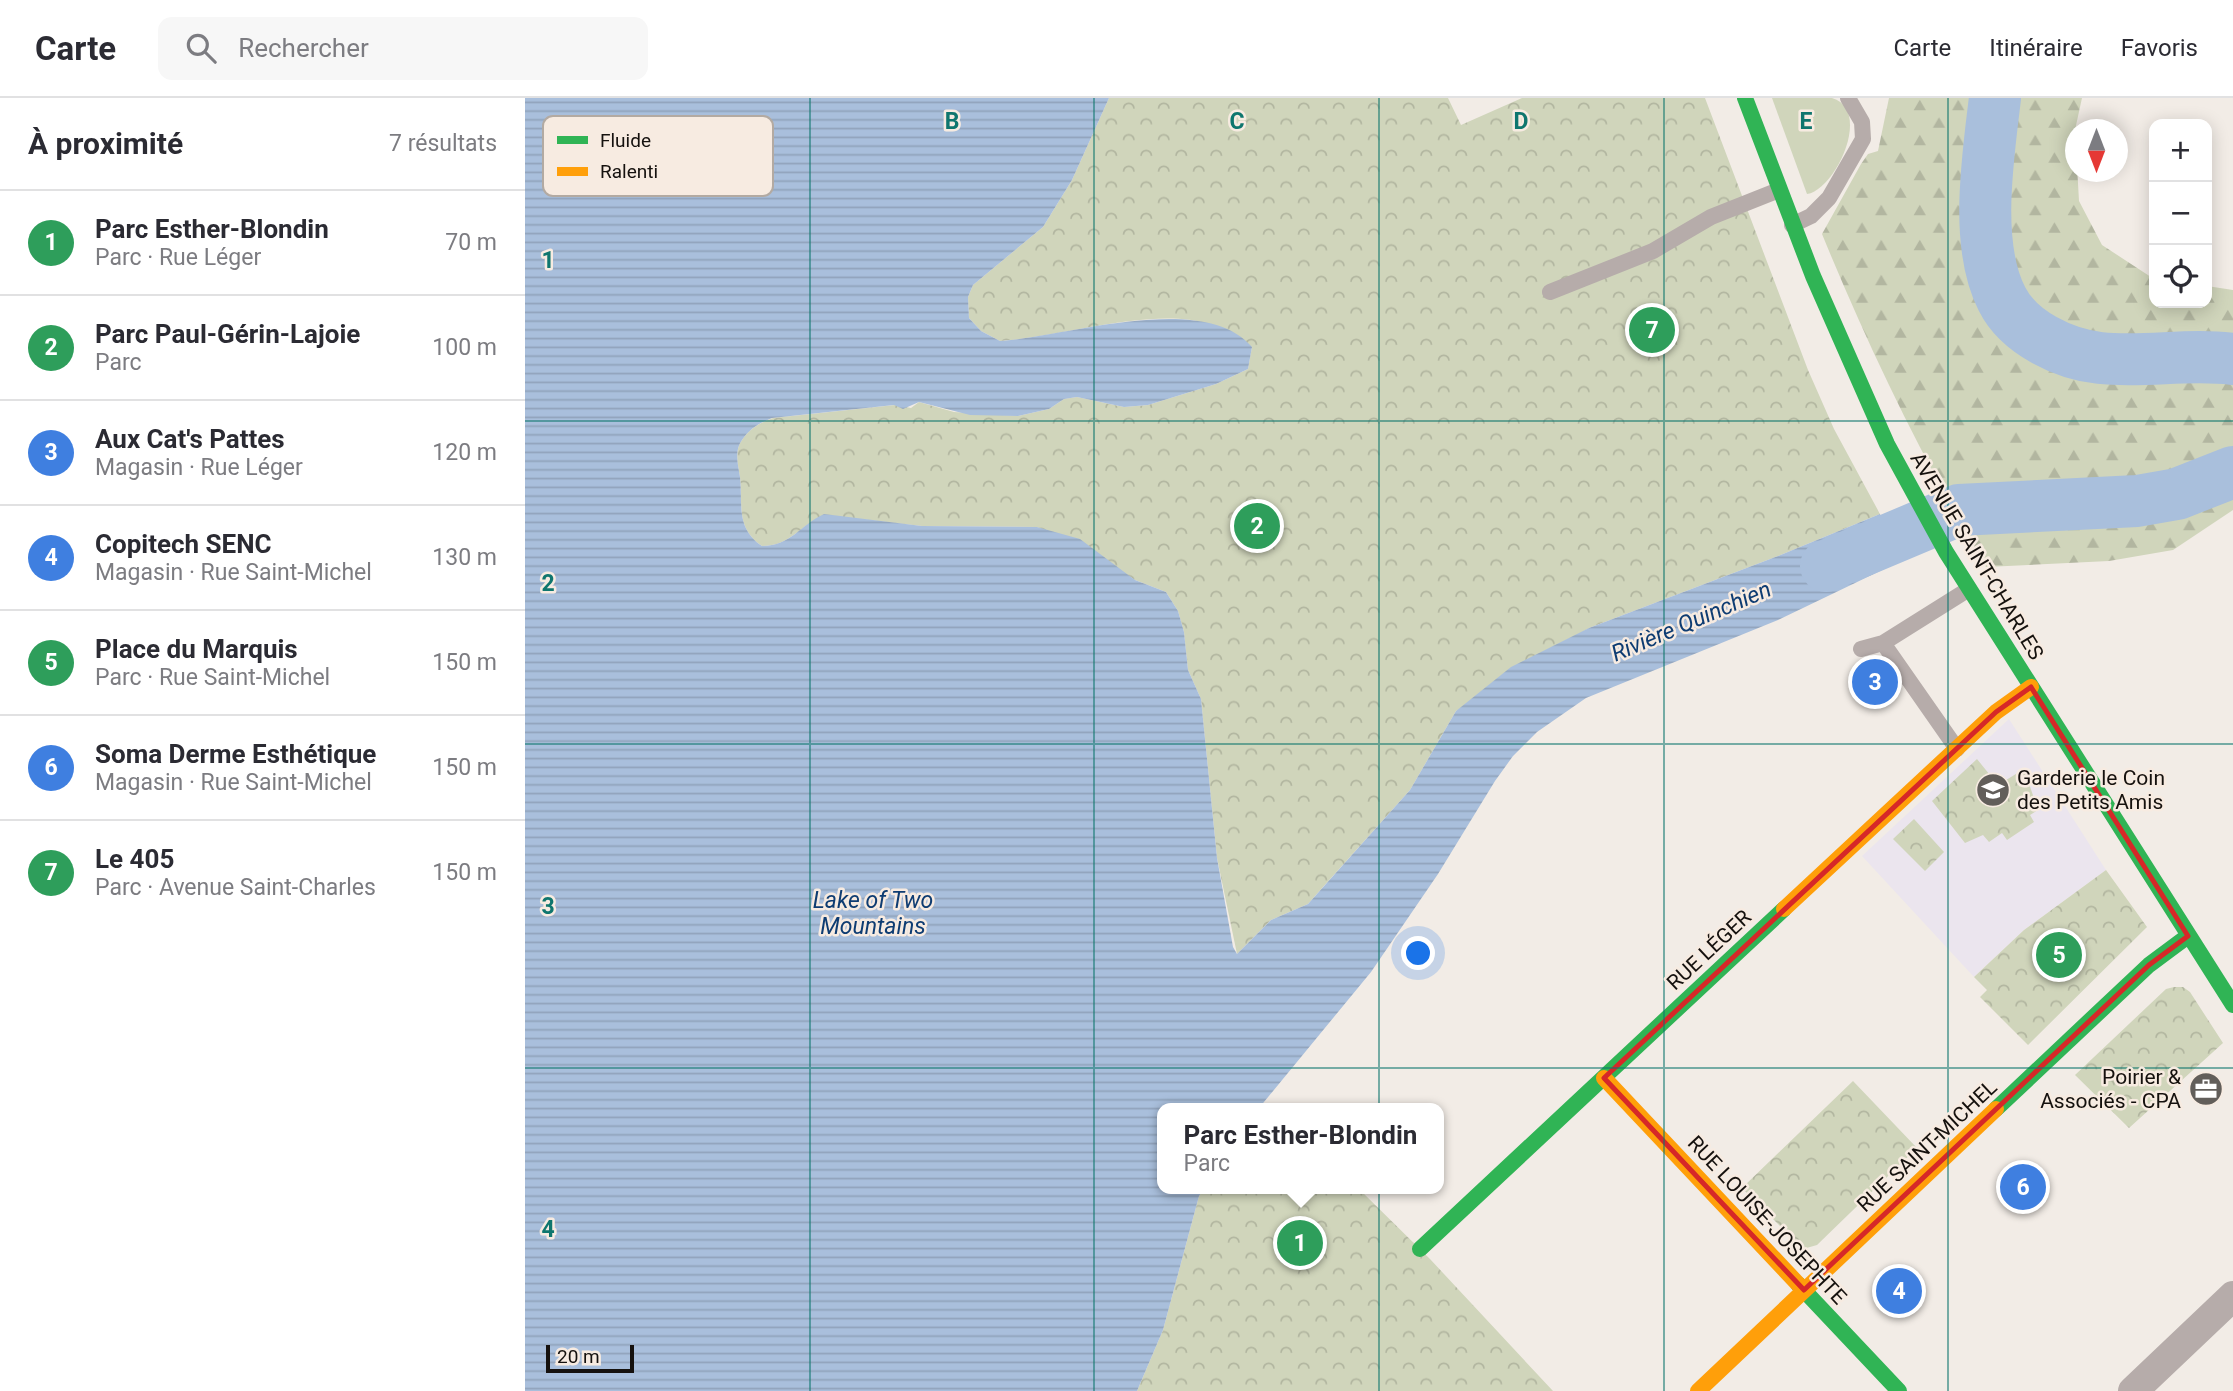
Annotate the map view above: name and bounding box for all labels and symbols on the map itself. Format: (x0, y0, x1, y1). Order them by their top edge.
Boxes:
text: B (945, 108, 959, 135)
text: C (1229, 108, 1245, 135)
text: D (1514, 108, 1528, 135)
text: E (1800, 108, 1813, 135)
legend (543, 116, 773, 196)
north arrow (2065, 119, 2128, 182)
text: Fluide (600, 129, 651, 152)
text: Ralenti (600, 160, 658, 183)
text: 1 (541, 247, 555, 274)
pin: 7 (1629, 304, 1675, 356)
street label: AVENUE SAINT-CHARLES (1906, 448, 2048, 664)
pin: 2 (1234, 500, 1280, 552)
text: 2 (541, 570, 555, 597)
water label: Rivière Quinchien (1607, 576, 1775, 667)
pin: 3 (1852, 656, 1898, 708)
place label: Garderie le Coin des Petits Amis (2017, 766, 2165, 814)
school or university icon: Garderie le Coin des Petits Amis (1974, 771, 2012, 809)
water label: Lake of Two Mountains (813, 887, 933, 940)
text: 3 (541, 893, 555, 920)
street label: RUE LÉGER (1662, 905, 1756, 995)
pin: 5 (2036, 929, 2082, 981)
your location (1401, 936, 1435, 970)
place label: Poirier & Associés - CPA (2040, 1065, 2181, 1113)
office icon: Poirier & Associés - CPA (2187, 1070, 2225, 1108)
street label: RUE SAINT-MICHEL (1852, 1075, 2002, 1217)
street label: RUE LOUISE-JOSEPHTE (1683, 1131, 1851, 1309)
pin: 6 (2000, 1161, 2046, 1213)
text: 4 (541, 1216, 555, 1243)
pin: 1 (1277, 1217, 1323, 1269)
pin: 4 (1876, 1265, 1922, 1317)
scale bar (546, 1342, 633, 1374)

